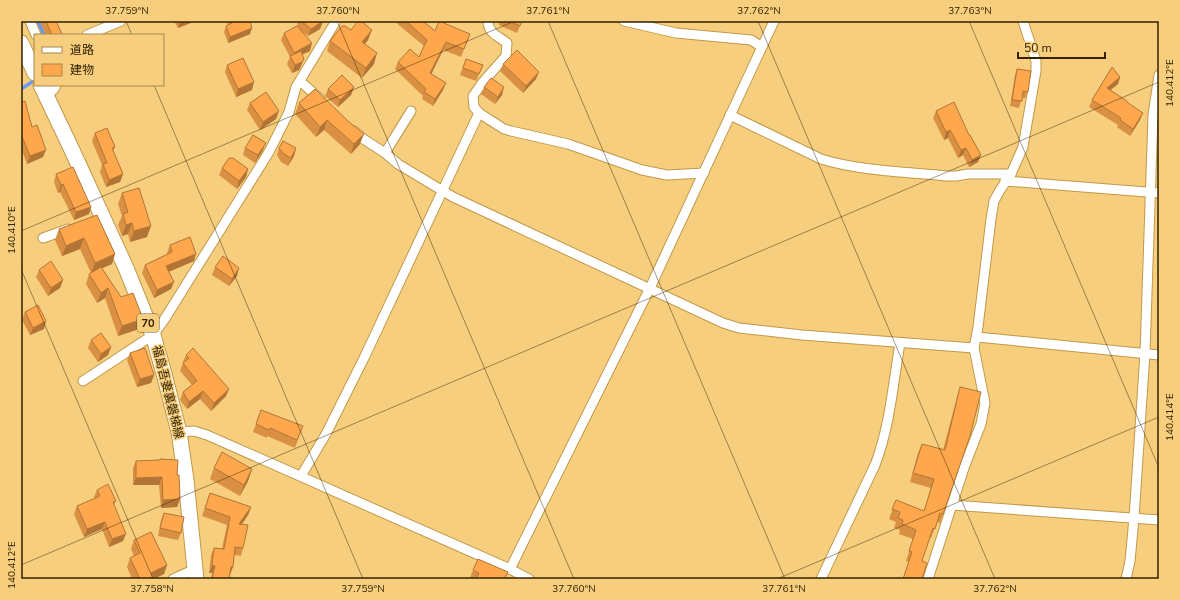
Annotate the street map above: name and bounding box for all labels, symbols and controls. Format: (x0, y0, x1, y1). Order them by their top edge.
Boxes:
text: 37.759°N (105, 4, 149, 18)
text: 37.760°N (316, 4, 360, 18)
text: 37.761°N (526, 4, 570, 18)
text: 37.762°N (737, 4, 781, 18)
text: 37.763°N (948, 4, 992, 18)
legend (34, 34, 164, 86)
scale bar (1018, 34, 1105, 60)
text: 50 m (1024, 40, 1052, 56)
text: 道路 (70, 42, 94, 58)
text: 140.412°E (1163, 59, 1177, 107)
text: 建物 (70, 62, 94, 78)
text: 140.410°E (5, 206, 19, 254)
road number: 70 (137, 314, 159, 332)
street label: 福島吾妻裏磐梯線 (149, 343, 187, 441)
text: 140.414°E (1163, 393, 1177, 441)
text: 140.412°E (5, 541, 19, 589)
text: 37.758°N (130, 582, 174, 596)
text: 37.759°N (341, 582, 385, 596)
text: 37.760°N (552, 582, 596, 596)
text: 37.761°N (762, 582, 806, 596)
text: 37.762°N (973, 582, 1017, 596)

